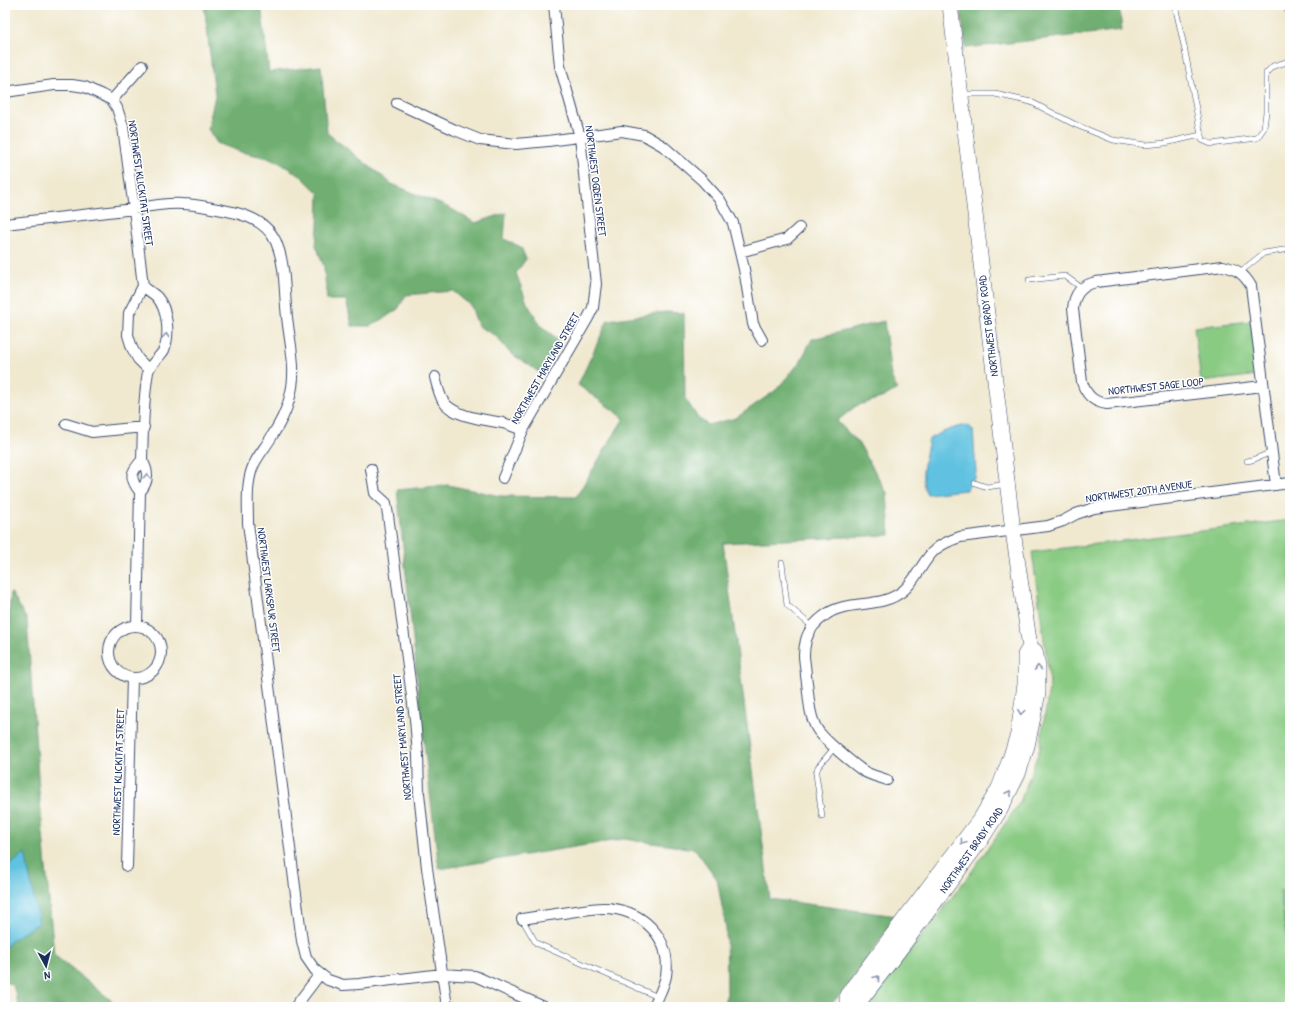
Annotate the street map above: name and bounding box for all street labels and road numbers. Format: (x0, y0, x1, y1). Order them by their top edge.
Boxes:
street label: NORTHWEST KLICKITAT STREET (125, 119, 157, 248)
street label: NORTHWEST OGDEN STREET (582, 125, 610, 238)
street label: NORTHWEST BRADY ROAD (975, 274, 1001, 377)
street label: NORTHWEST MARYLAND STREET (507, 309, 583, 426)
street label: NORTHWEST SAGE LOOP (1107, 374, 1205, 398)
street label: NORTHWEST 20TH AVENUE (1085, 477, 1193, 505)
street label: NORTHWEST LARKSPUR STREET (254, 527, 284, 654)
street label: NORTHWEST MARYLAND STREET (389, 673, 414, 801)
street label: NORTHWEST KLICKITAT STREET (109, 708, 127, 836)
street label: NORTHWEST BRADY ROAD (936, 804, 1006, 896)

